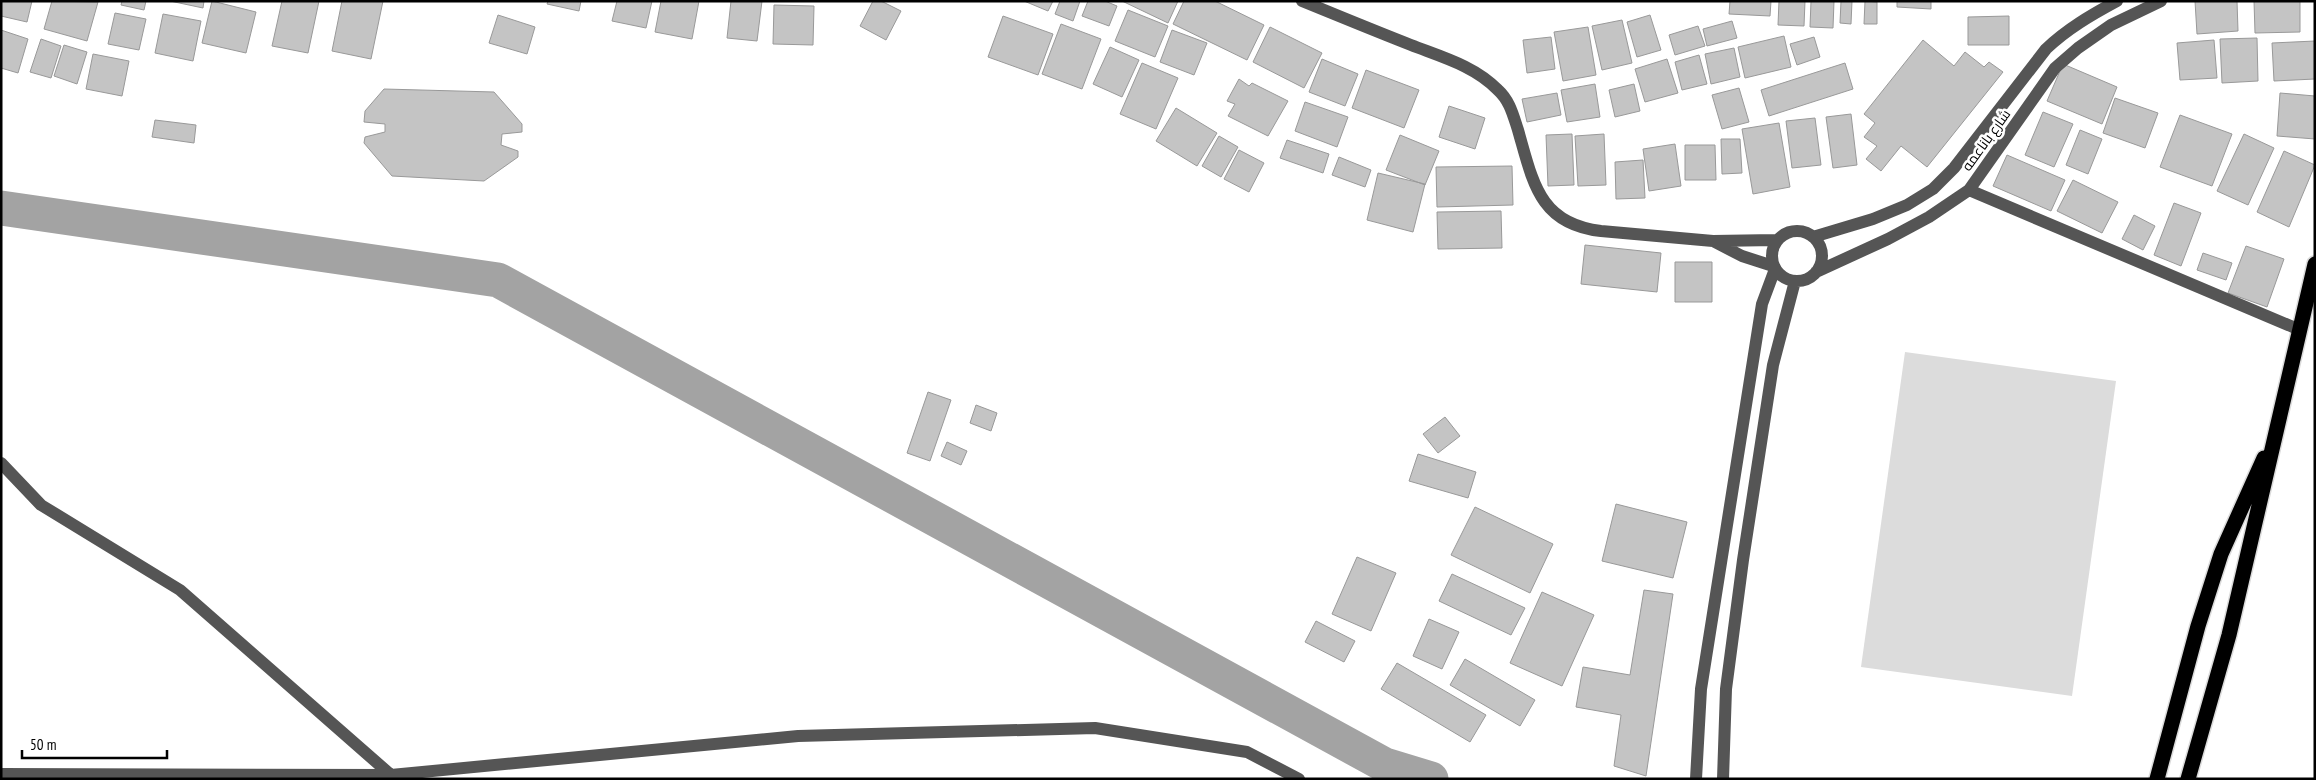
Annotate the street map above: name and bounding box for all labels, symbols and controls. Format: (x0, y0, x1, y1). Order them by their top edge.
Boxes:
street label: شارع باناعمه (1958, 106, 2014, 174)
scale bar (22, 728, 168, 760)
text: 50 m (30, 735, 56, 754)

